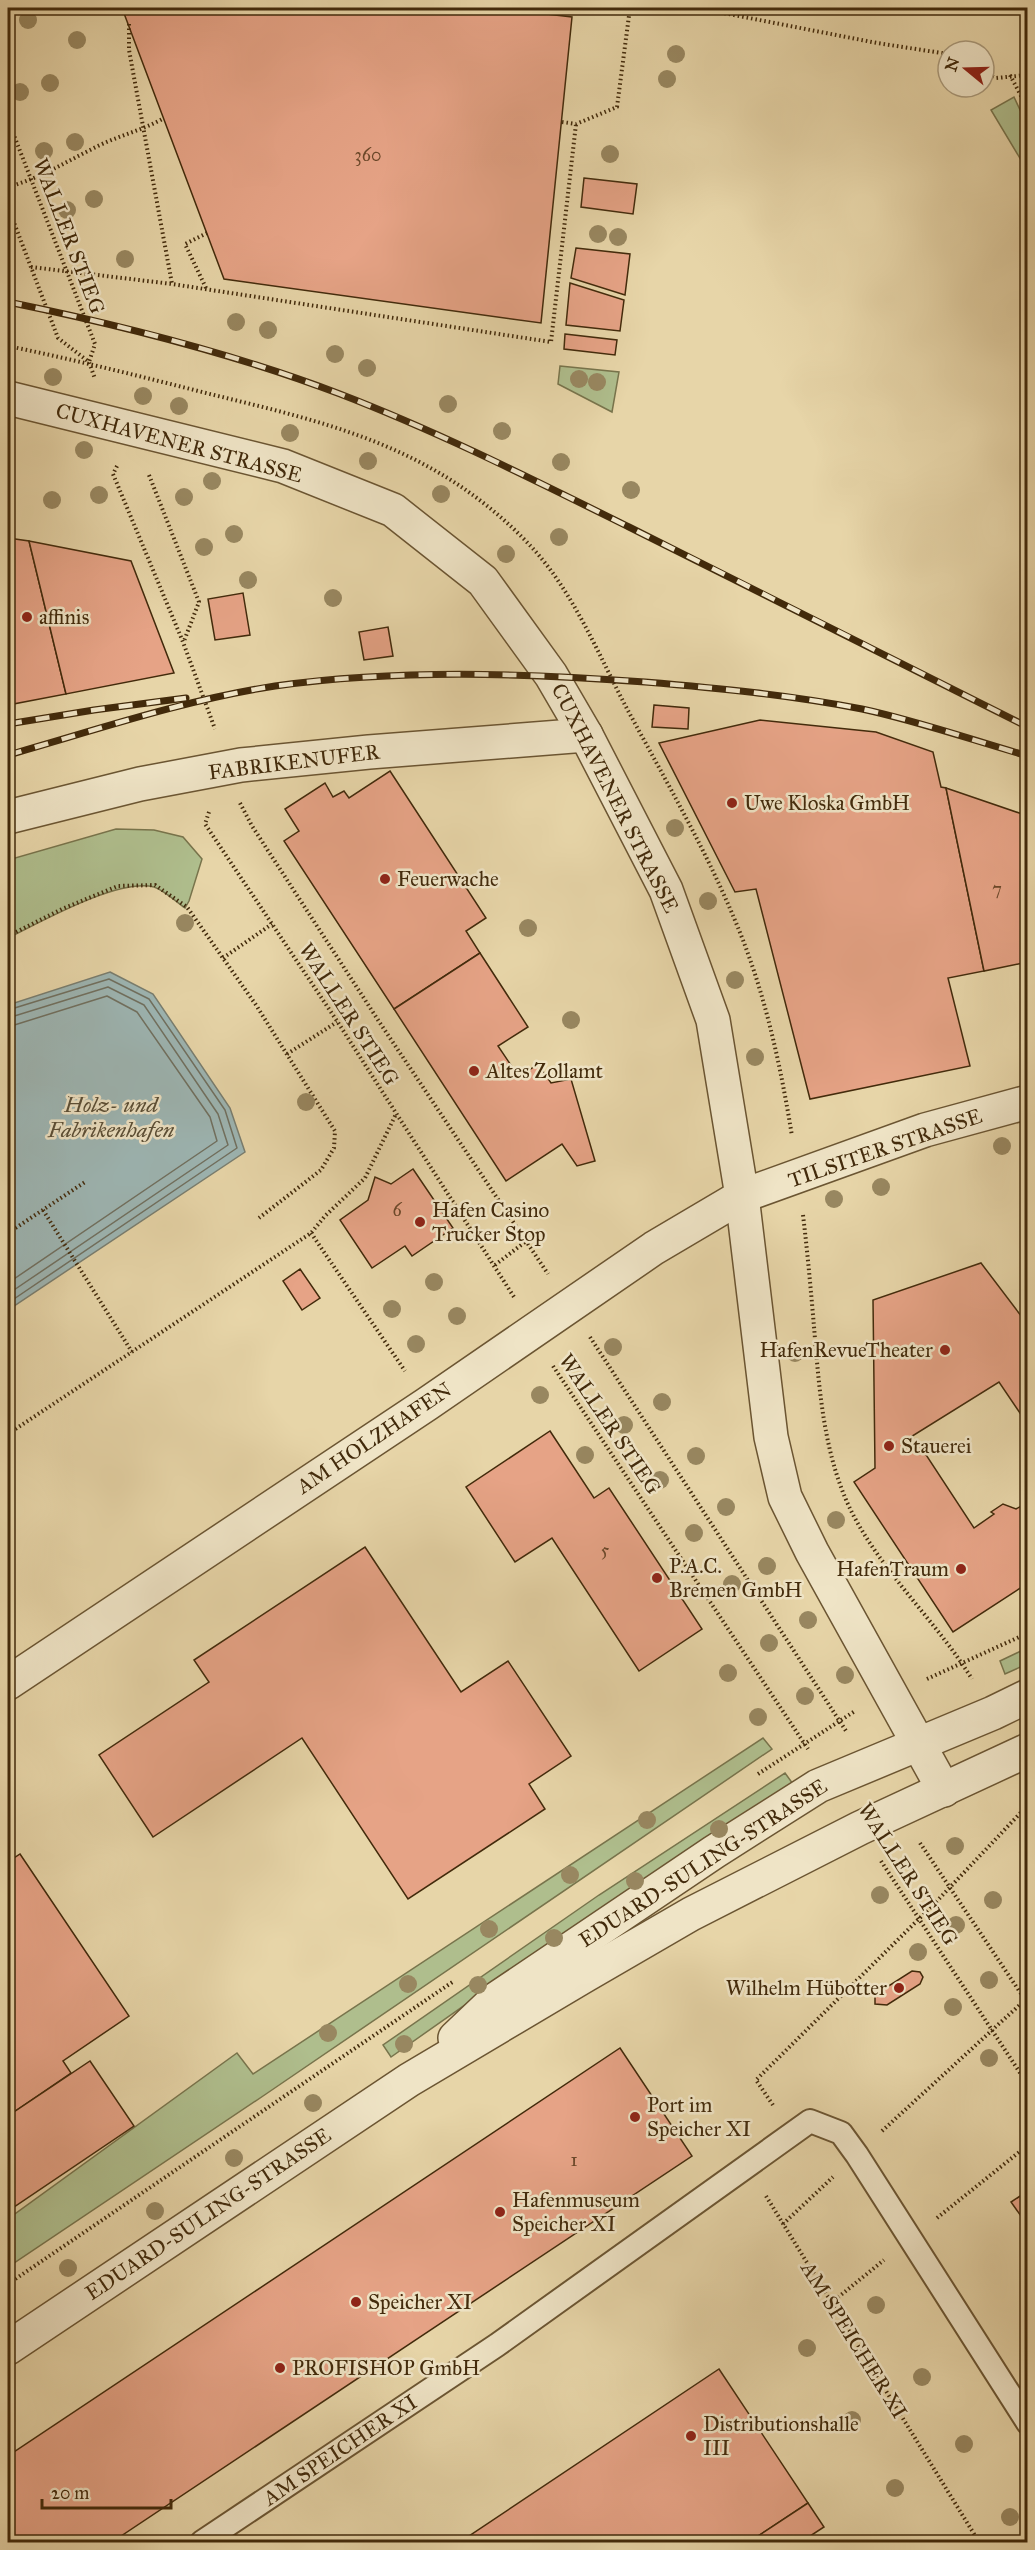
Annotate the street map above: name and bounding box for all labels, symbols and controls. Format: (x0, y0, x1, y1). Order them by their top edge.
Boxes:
north arrow (936, 39, 996, 99)
text: N (941, 54, 964, 74)
house number: 360 (355, 144, 381, 166)
street label: WALLER STIEG (27, 155, 111, 317)
street label: CUXHAVENER STRASSE (53, 398, 305, 488)
place label: affinis (39, 604, 89, 630)
marker: affinis (20, 610, 34, 624)
street label: CUXHAVENER STRASSE (546, 679, 684, 917)
street label: FABRIKENUFER (207, 738, 382, 785)
place label: Uwe Kloska GmbH (744, 790, 910, 816)
marker: Uwe Kloska GmbH (725, 796, 739, 810)
place label: Feuerwache (397, 866, 499, 892)
marker: Feuerwache (378, 872, 392, 886)
house number: 7 (992, 878, 1002, 900)
street label: WALLER STIEG (293, 938, 405, 1090)
place label: Altes Zollamt (485, 1058, 604, 1084)
marker: Altes Zollamt (467, 1064, 481, 1078)
water label: Holz- und Fabrikenhafen (47, 1091, 175, 1143)
street label: TILSITER STRASSE (785, 1103, 985, 1193)
place label: Hafen Casino Trucker Stop (432, 1197, 550, 1247)
house number: 6 (392, 1199, 402, 1221)
marker: Hafen Casino Trucker Stop (413, 1215, 427, 1229)
place label: HafenRevueTheater (759, 1337, 933, 1363)
marker: HafenRevueTheater (938, 1343, 952, 1357)
street label: WALLER STIEG (553, 1349, 667, 1499)
street label: AM HOLZHAFEN (291, 1376, 457, 1500)
place label: Stauerei (901, 1433, 972, 1459)
marker: Stauerei (882, 1439, 896, 1453)
house number: 5 (601, 1539, 610, 1561)
place label: P.A.C. Bremen GmbH (669, 1553, 802, 1603)
place label: HafenTraum (836, 1556, 949, 1582)
marker: HafenTraum (954, 1562, 968, 1576)
marker: P.A.C. Bremen GmbH (650, 1571, 664, 1585)
street label: EDUARD-SULING-STRASSE (574, 1773, 832, 1953)
street label: WALLER STIEG (852, 1798, 964, 1950)
place label: Wilhelm Hübotter (726, 1975, 887, 2001)
marker: Wilhelm Hübotter (892, 1981, 906, 1995)
place label: Port im Speicher XI (647, 2092, 751, 2142)
marker: Port im Speicher XI (628, 2110, 642, 2124)
street label: EDUARD-SULING-STRASSE (80, 2122, 336, 2306)
house number: 1 (570, 2149, 578, 2171)
place label: Hafenmuseum Speicher XI (512, 2187, 640, 2237)
marker: Hafenmuseum Speicher XI (493, 2205, 507, 2219)
street label: AM SPEICHER XI (795, 2256, 913, 2423)
place label: Speicher XI (368, 2289, 472, 2315)
marker: Speicher XI (349, 2295, 363, 2309)
place label: PROFISHOP GmbH (292, 2355, 480, 2381)
marker: PROFISHOP GmbH (273, 2361, 287, 2375)
street label: AM SPEICHER XI (257, 2389, 422, 2512)
place label: Distributionshalle III (703, 2411, 859, 2461)
marker: Distributionshalle III (684, 2429, 698, 2443)
scale bar (42, 2472, 171, 2510)
text: 20 m (51, 2482, 89, 2504)

